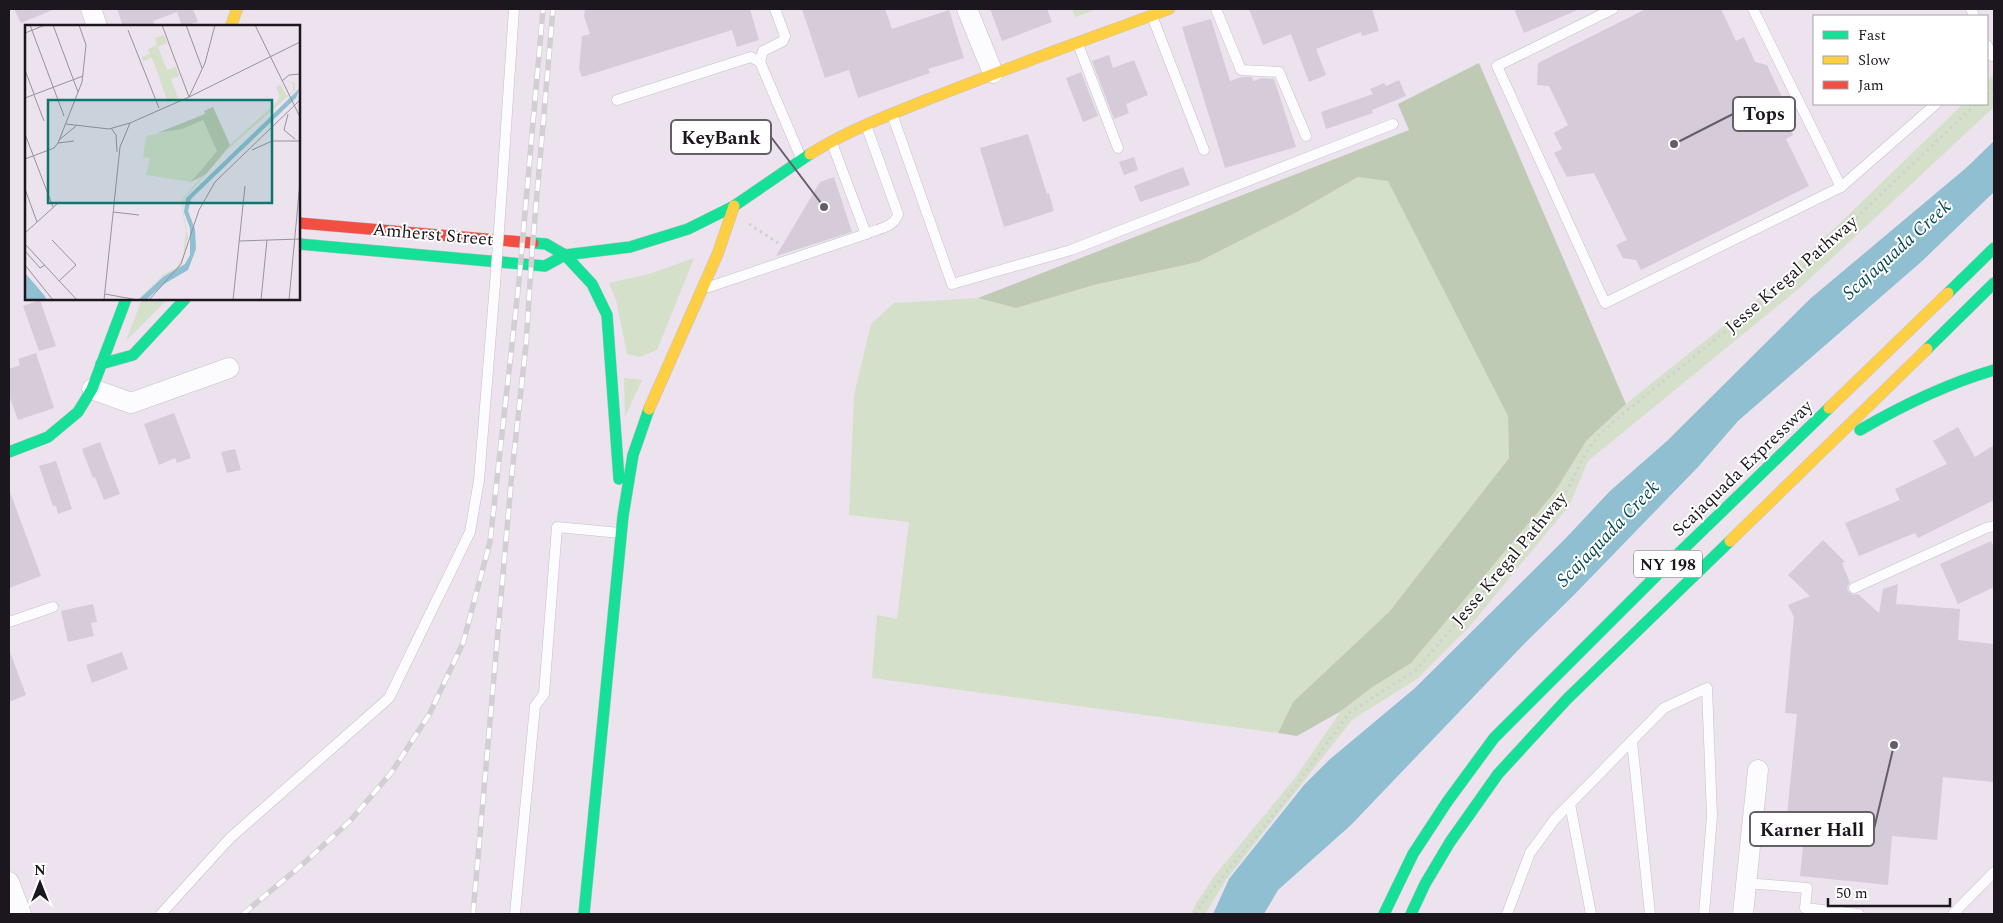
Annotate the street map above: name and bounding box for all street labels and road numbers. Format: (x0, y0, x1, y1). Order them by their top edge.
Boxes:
street label: Jesse Kregal Pathway (1719, 208, 1865, 340)
street label: Amherst Street (372, 216, 494, 253)
street label: Scajaquada Expressway (1666, 393, 1820, 543)
street label: Jesse Kregal Pathway (1445, 485, 1575, 633)
road number: NY 198 (1634, 550, 1702, 578)

